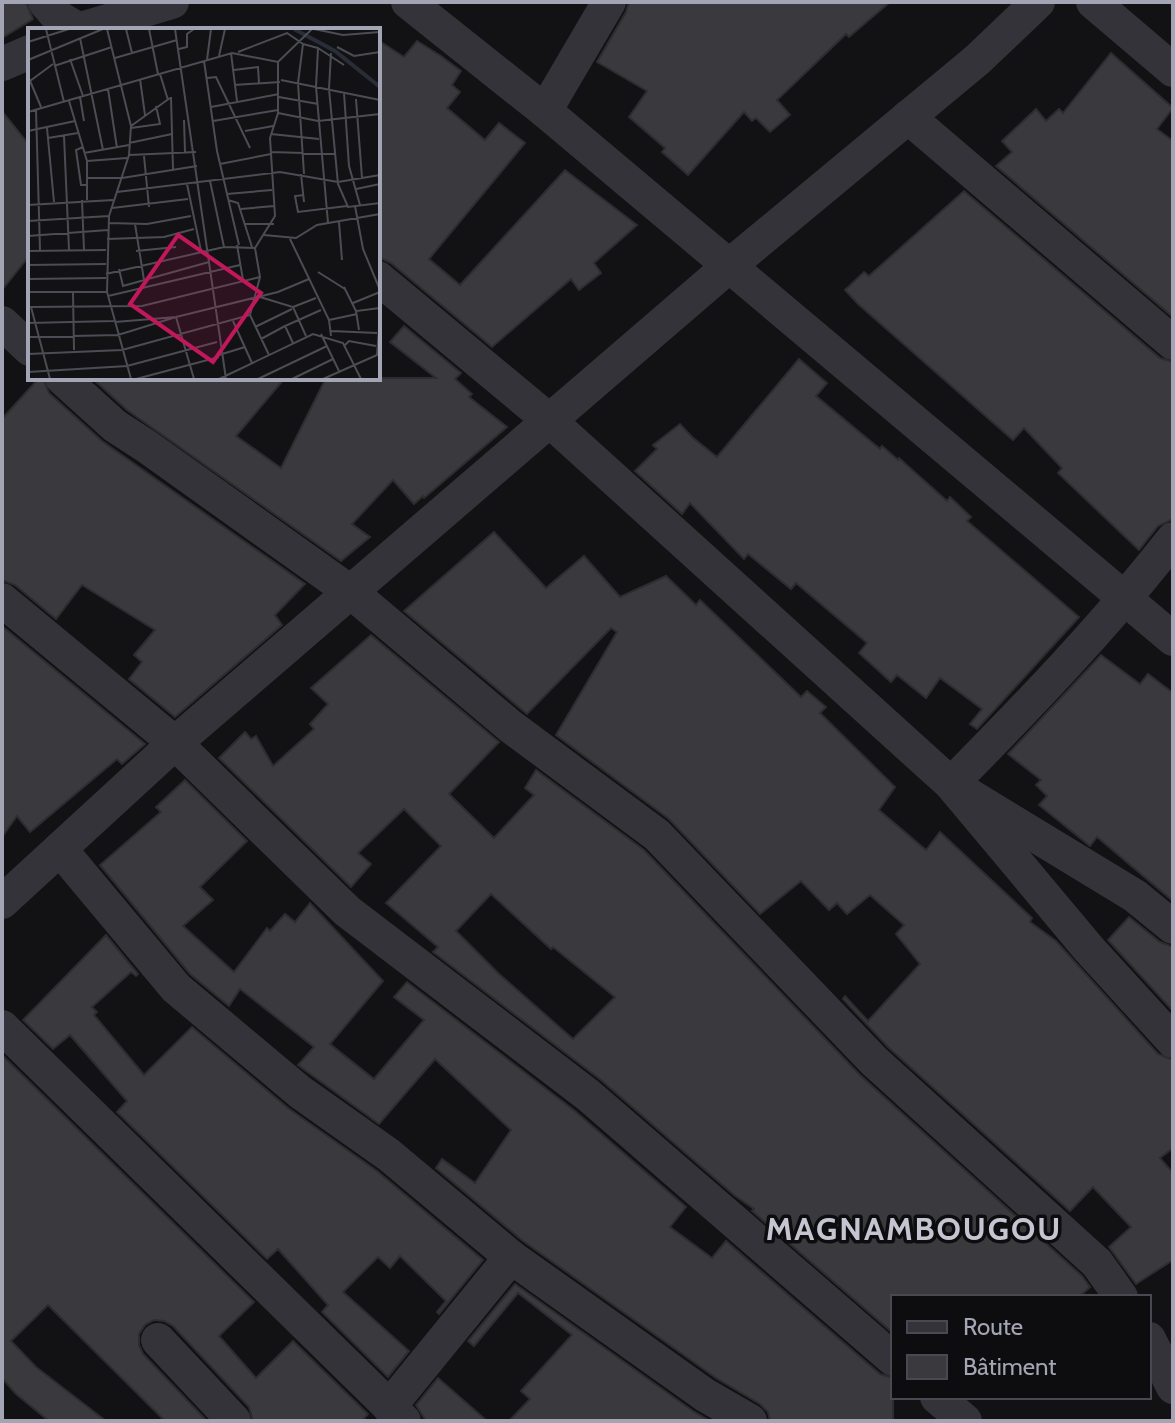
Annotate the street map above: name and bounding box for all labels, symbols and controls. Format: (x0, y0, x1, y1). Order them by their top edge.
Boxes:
inset map (28, 28, 380, 380)
district label: MAGNAMBOUGOU (766, 1209, 1062, 1248)
legend (891, 1295, 1151, 1399)
text: Route (963, 1312, 1023, 1341)
text: Bâtiment (963, 1352, 1056, 1381)

